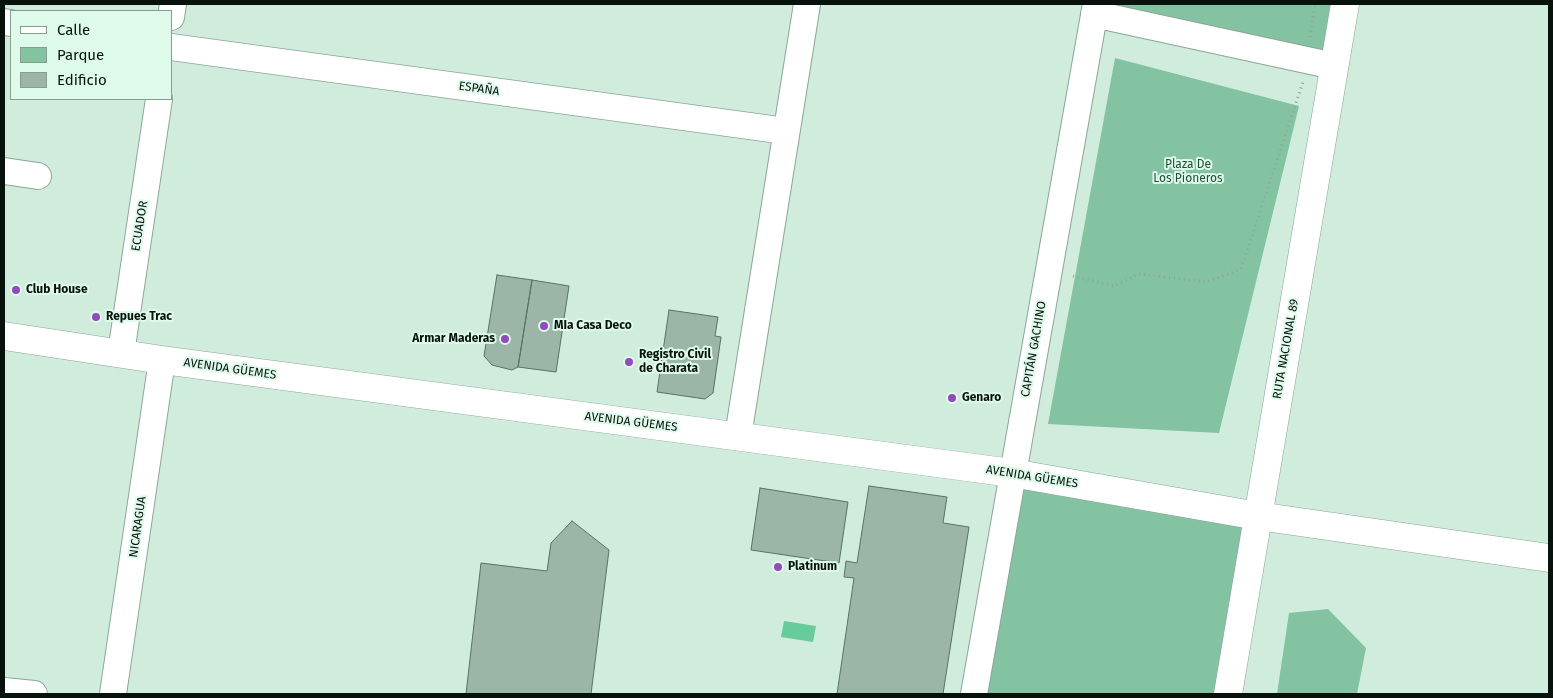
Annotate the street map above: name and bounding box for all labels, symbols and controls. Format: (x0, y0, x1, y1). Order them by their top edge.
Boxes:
legend (10, 10, 172, 100)
text: Calle (57, 21, 90, 39)
text: Parque (57, 46, 104, 64)
text: Edificio (57, 71, 107, 89)
street label: ESPAÑA (458, 79, 500, 99)
park label: Plaza De Los Pioneros (1153, 158, 1223, 186)
street label: ECUADOR (129, 200, 151, 252)
place label: Club House (26, 283, 87, 297)
marker: Club House (10, 284, 22, 296)
street label: RUTA NACIONAL 89 (1270, 298, 1302, 400)
street label: CAPITÁN GACHINO (1018, 300, 1050, 398)
place label: Repues Trac (106, 310, 172, 324)
marker: Repues Trac (90, 311, 102, 323)
place label: MIa Casa Deco (554, 319, 632, 333)
marker: MIa Casa Deco (538, 320, 550, 332)
place label: Armar Maderas (412, 332, 495, 346)
marker: Armar Maderas (499, 333, 511, 345)
place label: Registro Civil de Charata (639, 348, 711, 376)
street label: AVENIDA GÜEMES (183, 355, 277, 383)
marker: Registro Civil de Charata (623, 356, 635, 368)
place label: Genaro (962, 391, 1001, 405)
marker: Genaro (946, 392, 958, 404)
street label: AVENIDA GÜEMES (584, 409, 678, 435)
street label: AVENIDA GÜEMES (985, 463, 1079, 491)
street label: NICARAGUA (127, 495, 149, 559)
place label: Platinum (788, 560, 837, 574)
marker: Platinum (772, 561, 784, 573)

